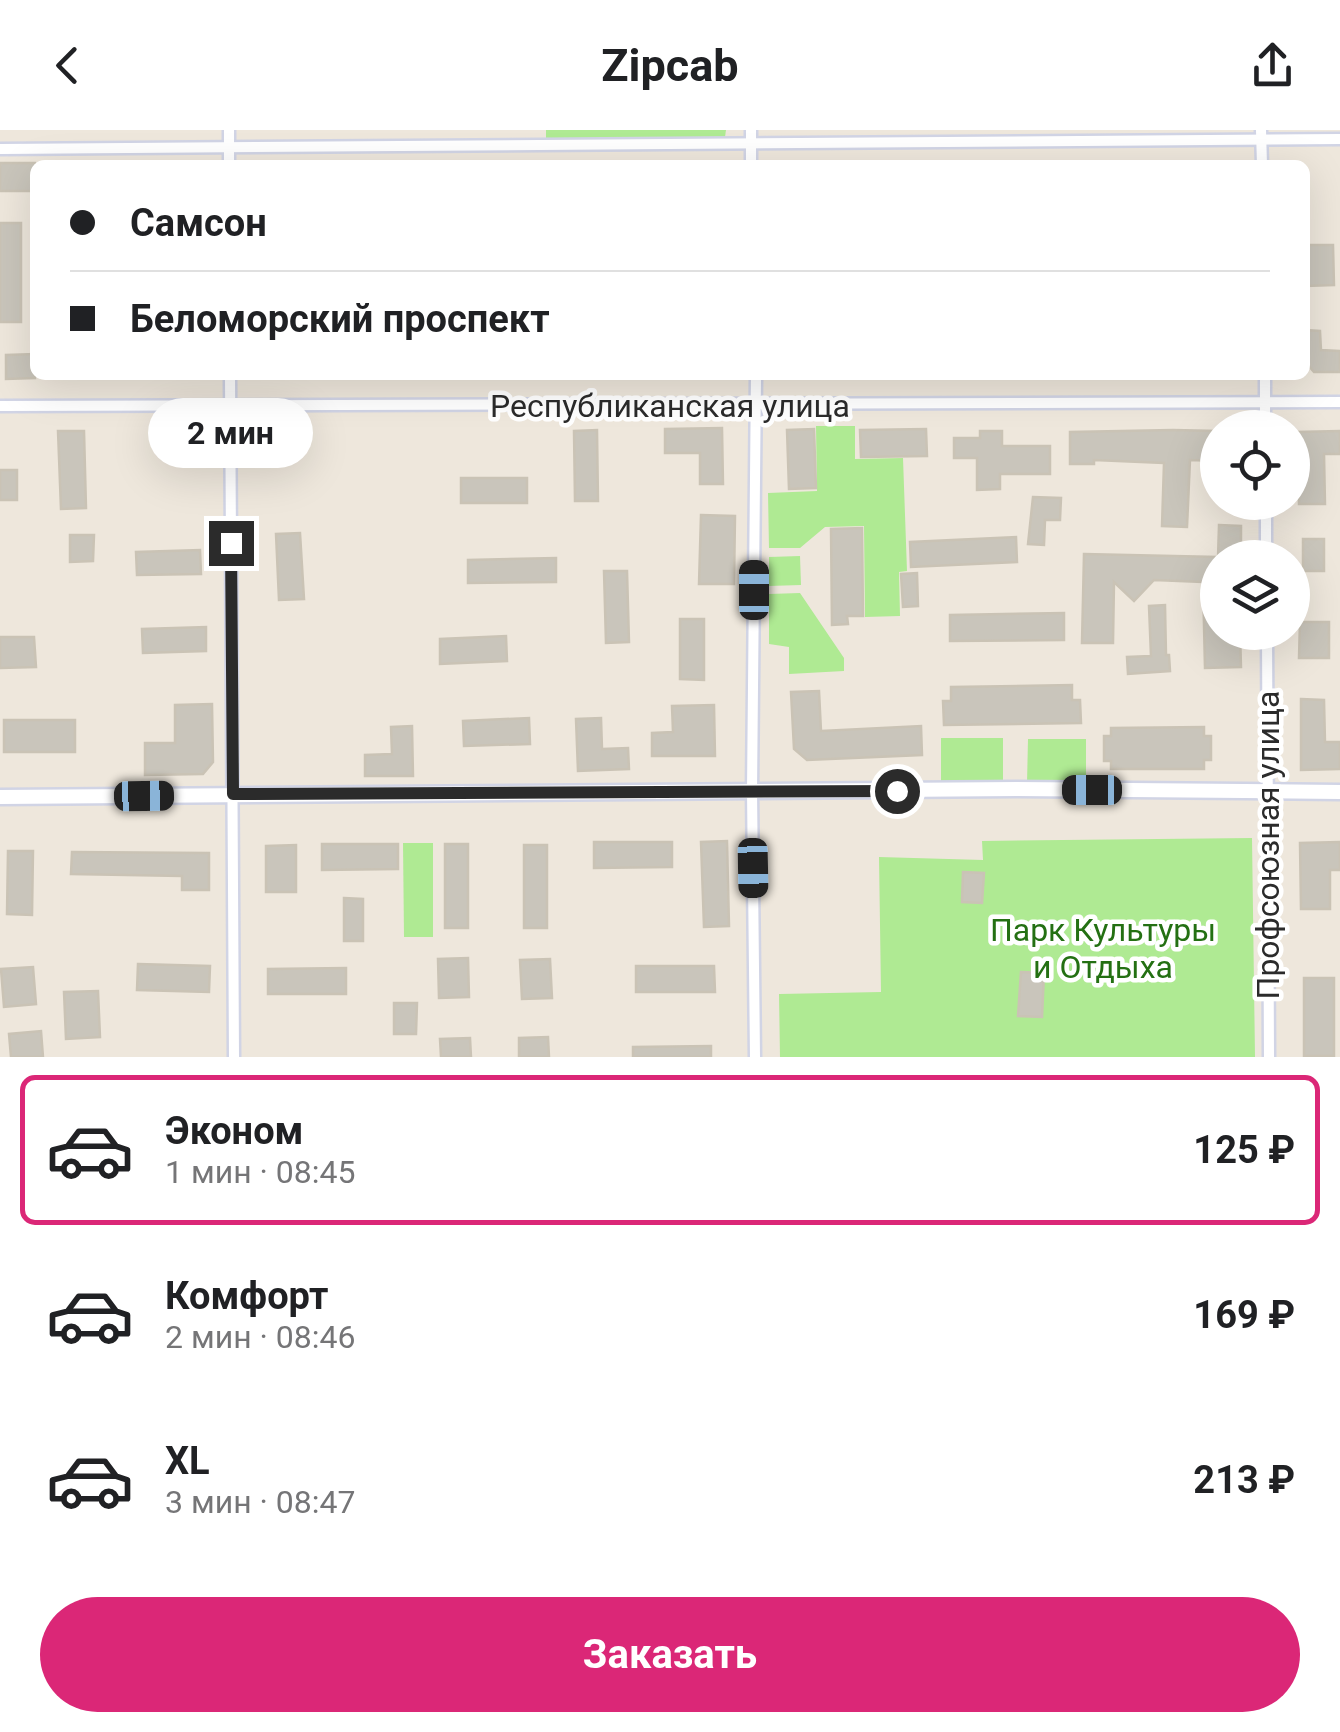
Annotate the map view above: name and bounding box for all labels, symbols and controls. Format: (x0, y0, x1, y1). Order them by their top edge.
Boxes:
icon: back (40, 38, 95, 93)
icon: share (1245, 38, 1300, 93)
text: Zipcab (601, 39, 739, 92)
text: Самсон (130, 201, 267, 245)
text: Беломорский проспект (130, 297, 550, 341)
street label: Республиканская улица (490, 387, 850, 425)
callout: 2 мин (148, 398, 314, 468)
map controls (1200, 410, 1310, 650)
button: locate (1200, 410, 1310, 520)
text: 2 мин (187, 414, 274, 452)
route end (209, 521, 254, 566)
button: layers (1200, 540, 1310, 650)
car (739, 560, 769, 620)
street label: Профсоюзная улица (1249, 691, 1287, 999)
route start (875, 769, 920, 814)
car (1062, 775, 1122, 805)
car (114, 780, 174, 812)
car (737, 838, 769, 898)
park label: Парк Культуры и Отдыха (990, 911, 1216, 986)
icon: car (45, 1105, 135, 1195)
text: Эконом (165, 1109, 303, 1153)
text: 125 ₽ (1193, 1128, 1295, 1172)
text: 1 мин · 08:45 (165, 1153, 356, 1191)
icon: car (45, 1270, 135, 1360)
text: Комфорт (165, 1274, 328, 1318)
text: 169 ₽ (1193, 1293, 1295, 1337)
text: 2 мин · 08:46 (165, 1318, 356, 1356)
icon: car (45, 1435, 135, 1525)
text: XL (165, 1439, 210, 1483)
text: 213 ₽ (1193, 1458, 1295, 1502)
text: 3 мин · 08:47 (165, 1483, 356, 1521)
button: Заказать (40, 1597, 1300, 1712)

